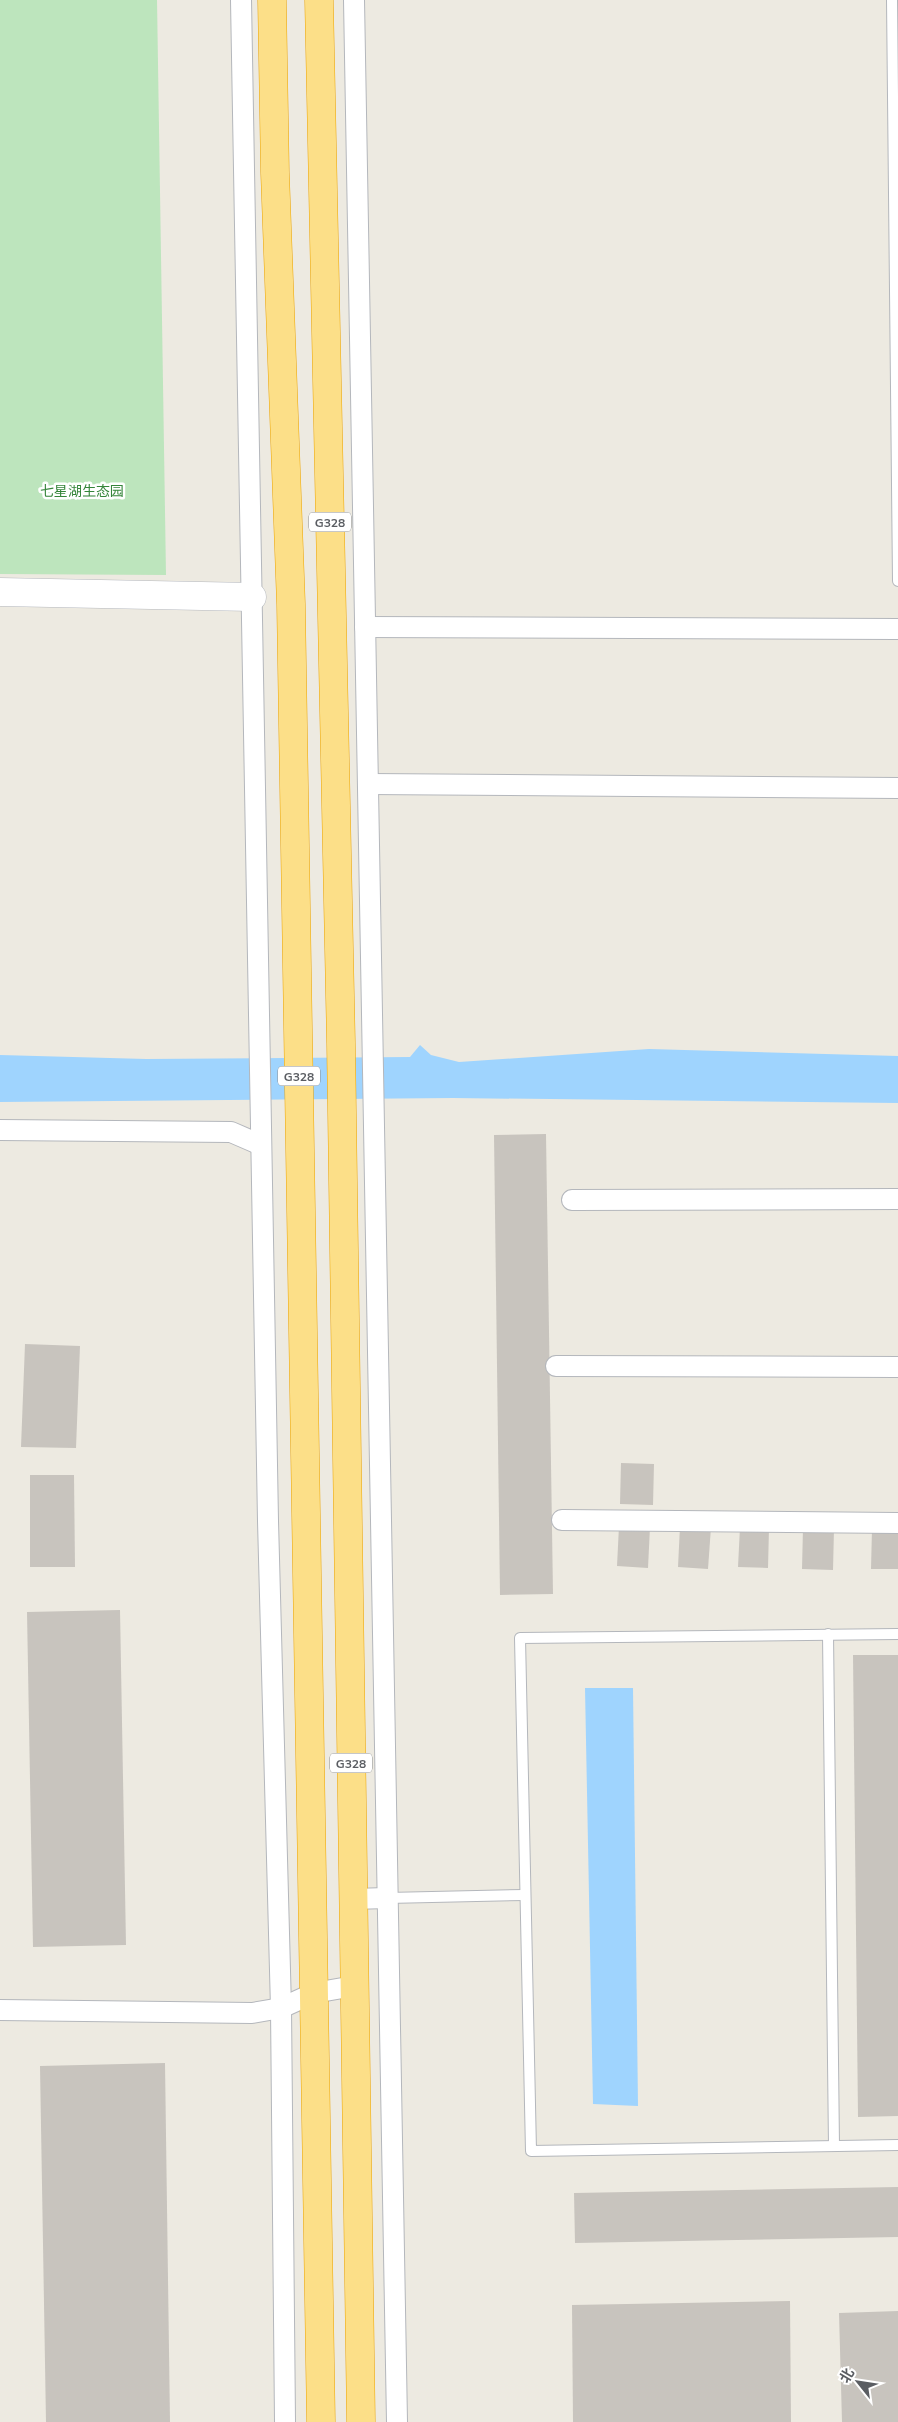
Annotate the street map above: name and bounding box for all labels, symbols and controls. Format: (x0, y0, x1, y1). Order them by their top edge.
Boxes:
park label: 七星湖生态园 (40, 482, 124, 500)
road number: G328 (309, 512, 351, 532)
road number: G328 (278, 1066, 320, 1086)
road number: G328 (330, 1754, 372, 1772)
north arrow (833, 2357, 883, 2407)
text: 北 (835, 2365, 858, 2386)

